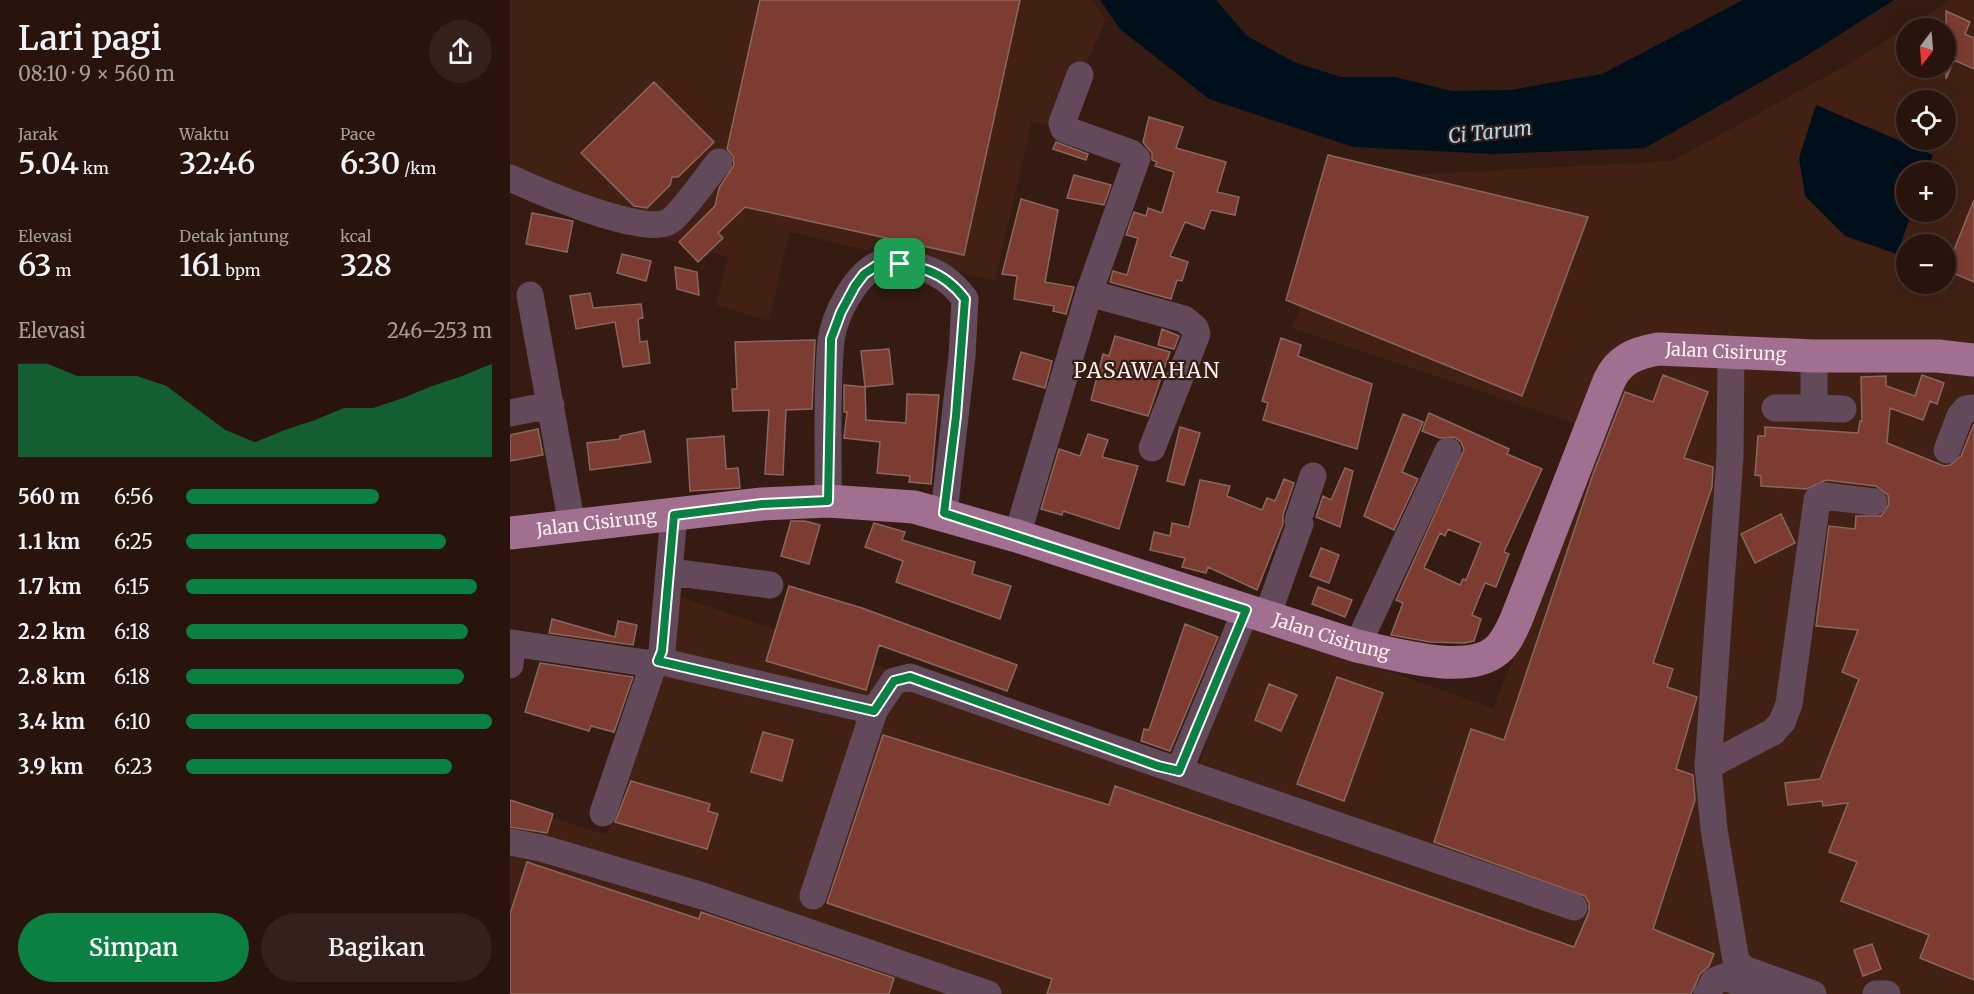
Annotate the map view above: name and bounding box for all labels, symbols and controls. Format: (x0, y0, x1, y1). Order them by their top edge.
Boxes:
text: Lari pagi (18, 18, 162, 59)
north arrow (1896, 18, 1956, 78)
map controls (1896, 18, 1956, 294)
button: share (429, 20, 492, 83)
text: 08:10 · 9 × 560 m (18, 61, 175, 86)
button: locate (1896, 90, 1956, 150)
water label: Ci Tarum (1447, 115, 1533, 148)
text: Jarak (18, 124, 58, 144)
text: Waktu (179, 124, 229, 144)
text: Pace (340, 124, 375, 144)
text: 5.04 (18, 144, 79, 182)
text: 32:46 (179, 144, 255, 182)
text: 6:30 (340, 144, 400, 182)
text: km (79, 158, 109, 178)
text: /km (400, 158, 436, 178)
button: + (1896, 162, 1956, 222)
text: Elevasi (18, 226, 72, 246)
text: Detak jantung (179, 226, 289, 246)
text: kcal (340, 226, 371, 246)
button: − (1896, 234, 1956, 294)
pin (874, 238, 925, 289)
text: 63 (18, 246, 52, 284)
text: 161 (179, 246, 222, 284)
text: 328 (340, 246, 392, 284)
icon: arrive (883, 247, 916, 280)
text: m (52, 260, 71, 280)
text: bpm (222, 260, 261, 280)
text: Elevasi (18, 318, 86, 343)
text: 246–253 m (387, 318, 492, 343)
street label: Jalan Cisirung (1664, 337, 1787, 366)
district label: PASAWAHAN (1073, 357, 1221, 384)
text: 560 m (18, 484, 80, 509)
text: 6:56 (114, 484, 153, 509)
street label: Jalan Cisirung (534, 504, 658, 541)
text: 1.1 km (18, 529, 80, 554)
text: 6:25 (114, 529, 153, 554)
text: 1.7 km (18, 574, 81, 599)
text: 6:15 (114, 574, 150, 599)
street label: Jalan Cisirung (1269, 607, 1392, 664)
text: 2.2 km (18, 619, 85, 644)
text: 6:18 (114, 619, 150, 644)
text: 2.8 km (18, 664, 86, 689)
text: 6:18 (114, 664, 150, 689)
text: 3.4 km (18, 709, 85, 734)
text: 6:10 (114, 709, 151, 734)
text: 3.9 km (18, 754, 83, 779)
text: 6:23 (114, 754, 153, 779)
button: Simpan (18, 913, 249, 982)
button: Bagikan (261, 913, 492, 982)

